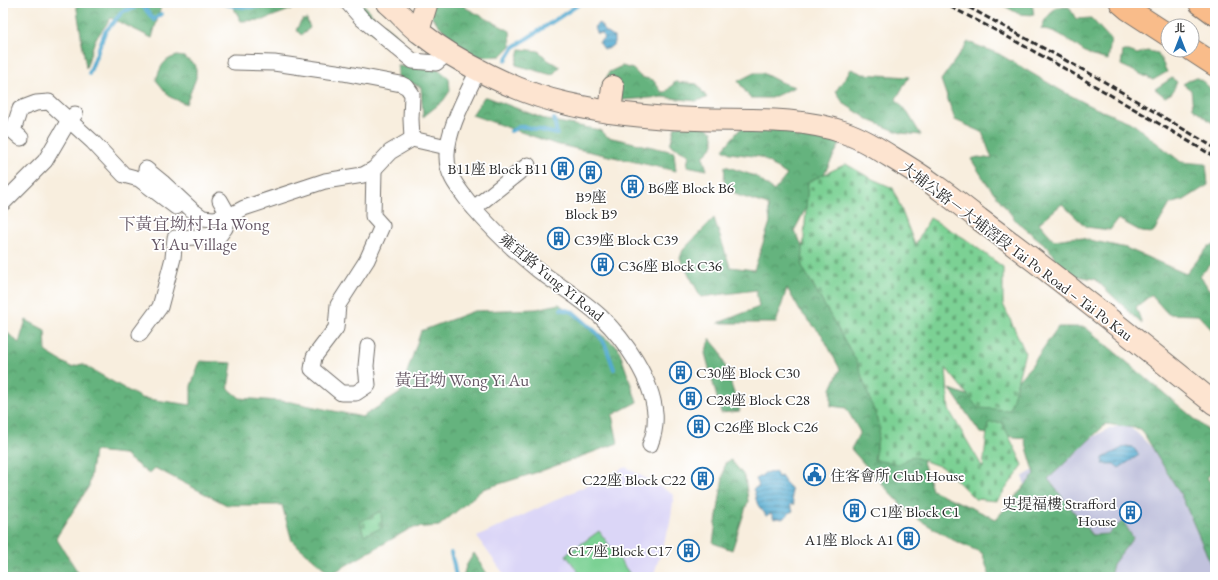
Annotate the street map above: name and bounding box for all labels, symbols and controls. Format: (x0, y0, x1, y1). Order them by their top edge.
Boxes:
north arrow (1160, 18, 1200, 58)
text: 北 (1175, 21, 1186, 35)
building icon: B11座 Block B11 (550, 155, 576, 181)
street label: 大埔公路－大埔滘段 Tai Po Road – Tai Po Kau (897, 157, 1137, 345)
place label: B11座 Block B11 (448, 159, 548, 178)
building icon: B9座 Block B9 (578, 160, 604, 186)
building icon: B6座 Block B6 (620, 174, 646, 200)
place label: B6座 Block B6 (648, 178, 734, 197)
place label: B9座 Block B9 (565, 187, 617, 223)
district label: 下黃宜坳村 Ha Wong Yi Au Village (118, 213, 270, 255)
building icon: C39座 Block C39 (546, 226, 572, 252)
street label: 雍宜路 Yung Yi Road (496, 229, 608, 325)
place label: C39座 Block C39 (574, 230, 678, 249)
building icon: C36座 Block C36 (590, 252, 616, 278)
place label: C36座 Block C36 (618, 256, 722, 275)
building icon: C30座 Block C30 (667, 359, 693, 385)
place label: C30座 Block C30 (696, 363, 800, 382)
district label: 黃宜坳 Wong Yi Au (395, 369, 529, 391)
building icon: C28座 Block C28 (677, 386, 703, 412)
place label: C28座 Block C28 (706, 390, 810, 409)
building icon: C26座 Block C26 (685, 413, 711, 439)
place label: C26座 Block C26 (714, 417, 818, 436)
public building icon: 住客會所 Club House (801, 462, 827, 488)
building icon: C22座 Block C22 (689, 466, 715, 492)
place label: 住客會所 Club House (830, 466, 964, 485)
place label: C22座 Block C22 (582, 470, 687, 489)
place label: 史提福樓 Strafford House (1002, 494, 1116, 530)
building icon: C1座 Block C1 (841, 498, 867, 524)
building icon: 史提福樓 Strafford House (1118, 499, 1144, 525)
place label: C1座 Block C1 (870, 502, 960, 521)
building icon: A1座 Block A1 (896, 526, 922, 552)
place label: A1座 Block A1 (804, 530, 894, 549)
building icon: C17座 Block C17 (675, 537, 701, 563)
place label: C17座 Block C17 (568, 541, 673, 560)

